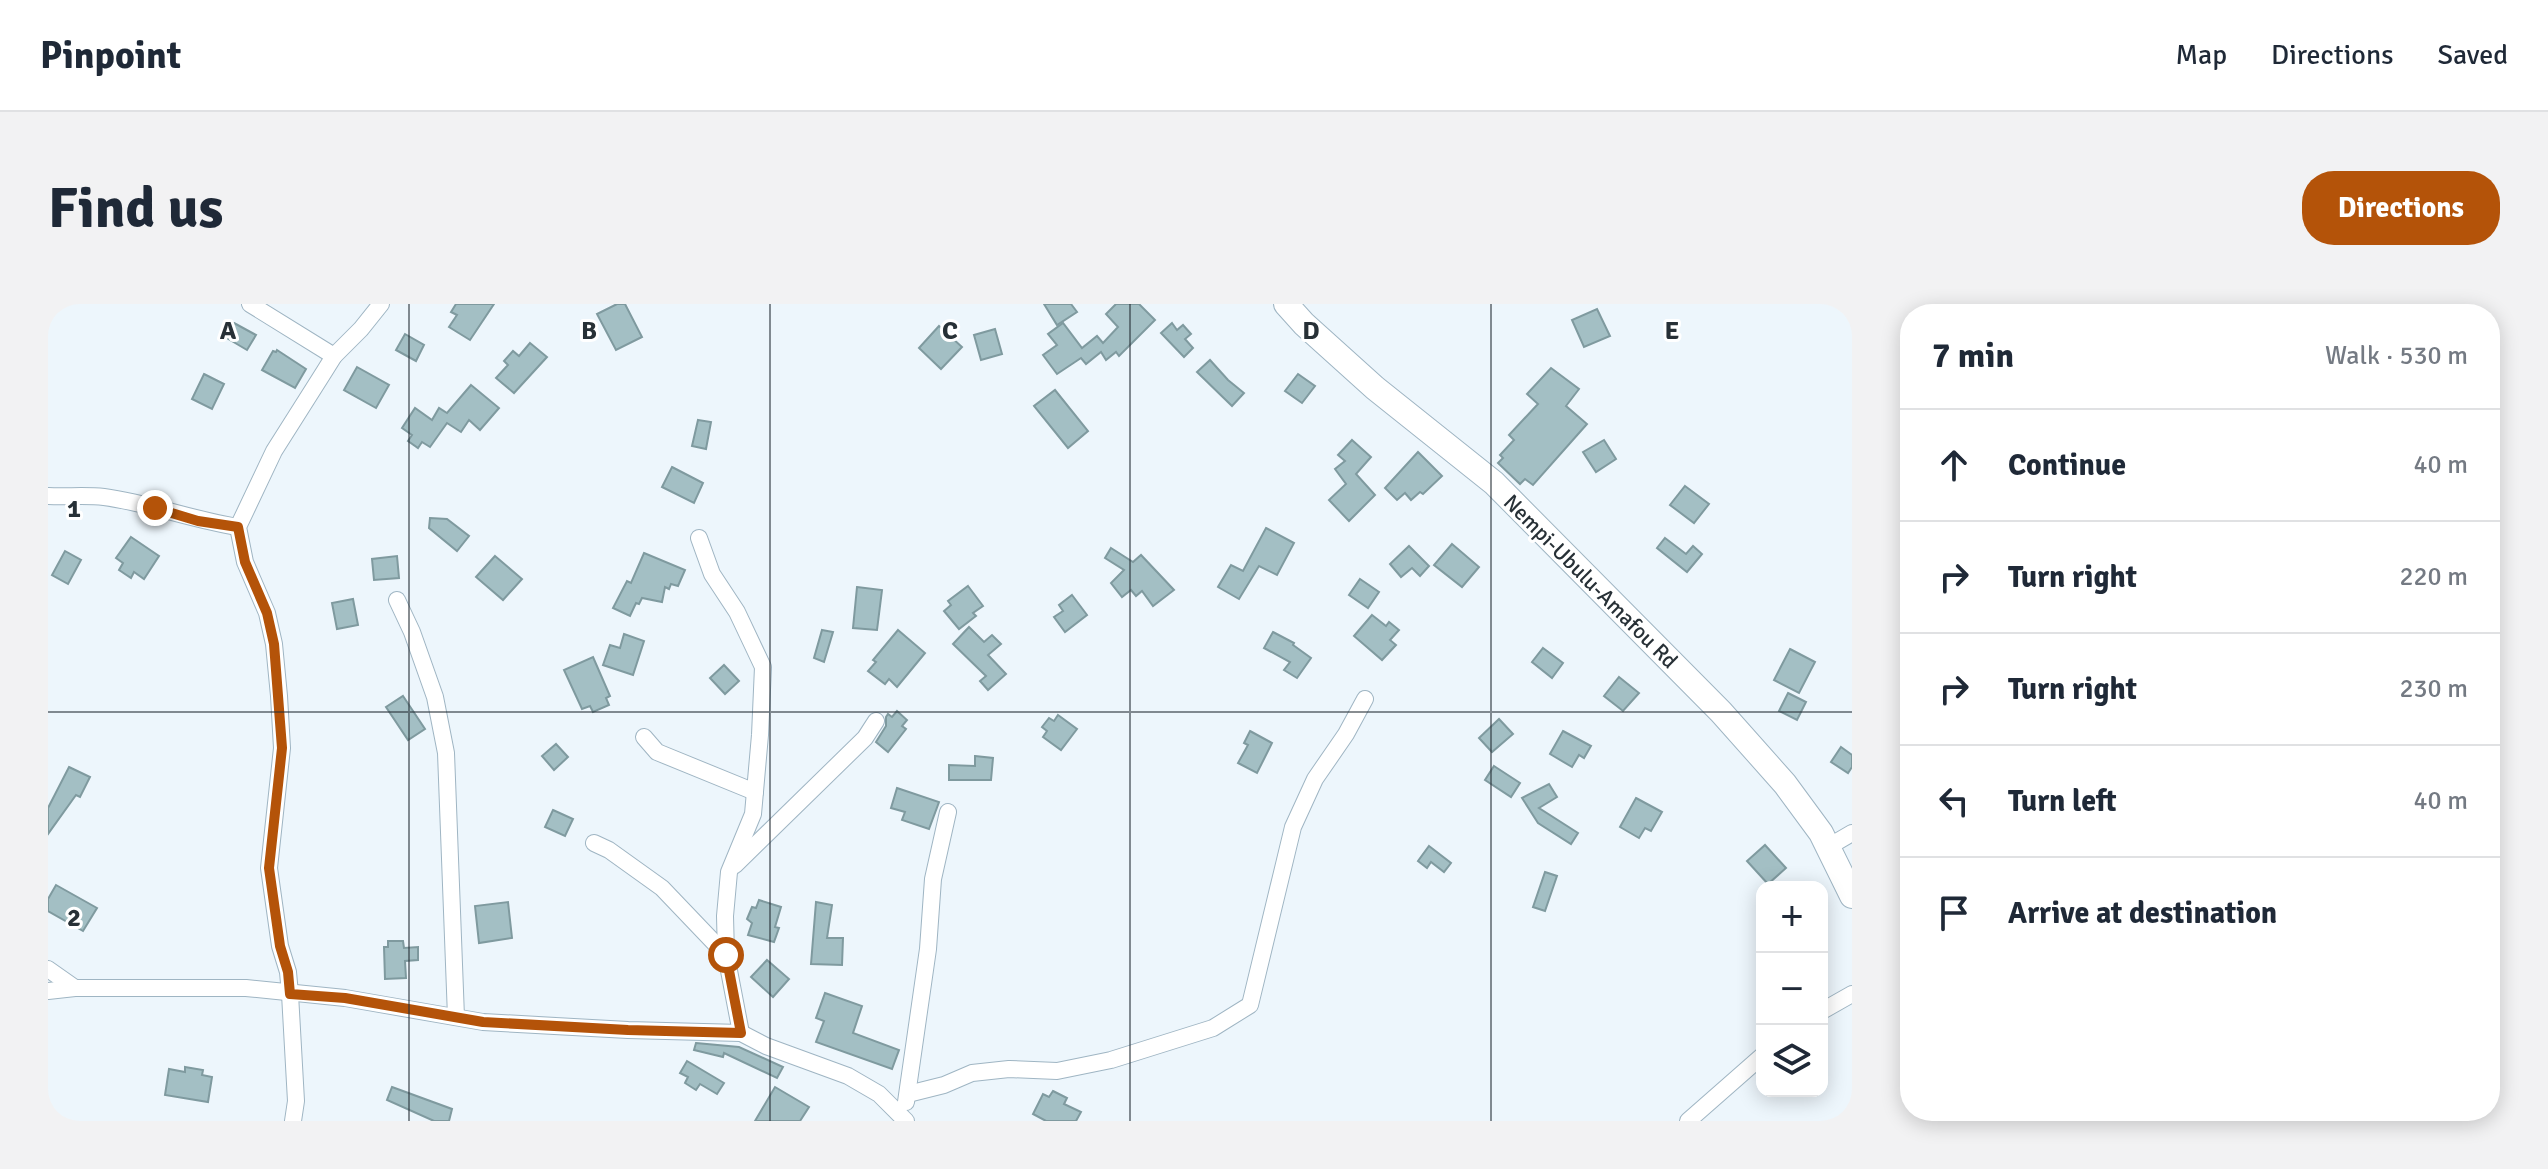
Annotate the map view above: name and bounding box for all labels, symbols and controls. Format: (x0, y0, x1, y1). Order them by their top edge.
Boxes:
text: Pinpoint (40, 32, 181, 79)
text: Map (2175, 38, 2227, 72)
text: Directions (2271, 38, 2393, 72)
text: Saved (2437, 38, 2508, 72)
button: Directions (2302, 171, 2500, 245)
text: Find us (48, 174, 223, 243)
text: A (220, 315, 237, 347)
text: B (581, 315, 597, 347)
text: C (942, 315, 958, 347)
text: D (1302, 315, 1320, 347)
text: E (1665, 315, 1679, 347)
text: 7 min (1932, 335, 2014, 377)
text: Walk · 530 m (2325, 340, 2468, 372)
icon: ahead (1932, 443, 1976, 487)
text: Continue (2008, 447, 2126, 484)
text: 40 m (2413, 449, 2468, 481)
street label: Nempi-Ubulu-Amafou Rd (1498, 489, 1683, 674)
route end (137, 490, 173, 526)
text: 1 (67, 493, 81, 525)
icon: right (1932, 555, 1976, 599)
text: Turn right (2008, 559, 2137, 596)
text: 220 m (2399, 561, 2468, 593)
icon: right (1932, 667, 1976, 711)
text: Turn right (2008, 671, 2137, 708)
text: 230 m (2399, 673, 2468, 705)
icon: left (1932, 779, 1976, 823)
text: Turn left (2008, 783, 2117, 820)
text: 40 m (2413, 785, 2468, 817)
map controls (1756, 881, 1828, 1097)
button: + (1756, 881, 1828, 953)
icon: arrive (1932, 891, 1976, 935)
text: Arrive at destination (2008, 895, 2277, 932)
text: 2 (67, 902, 81, 934)
route start (708, 937, 744, 973)
button: − (1756, 953, 1828, 1025)
button: layers (1756, 1025, 1828, 1097)

